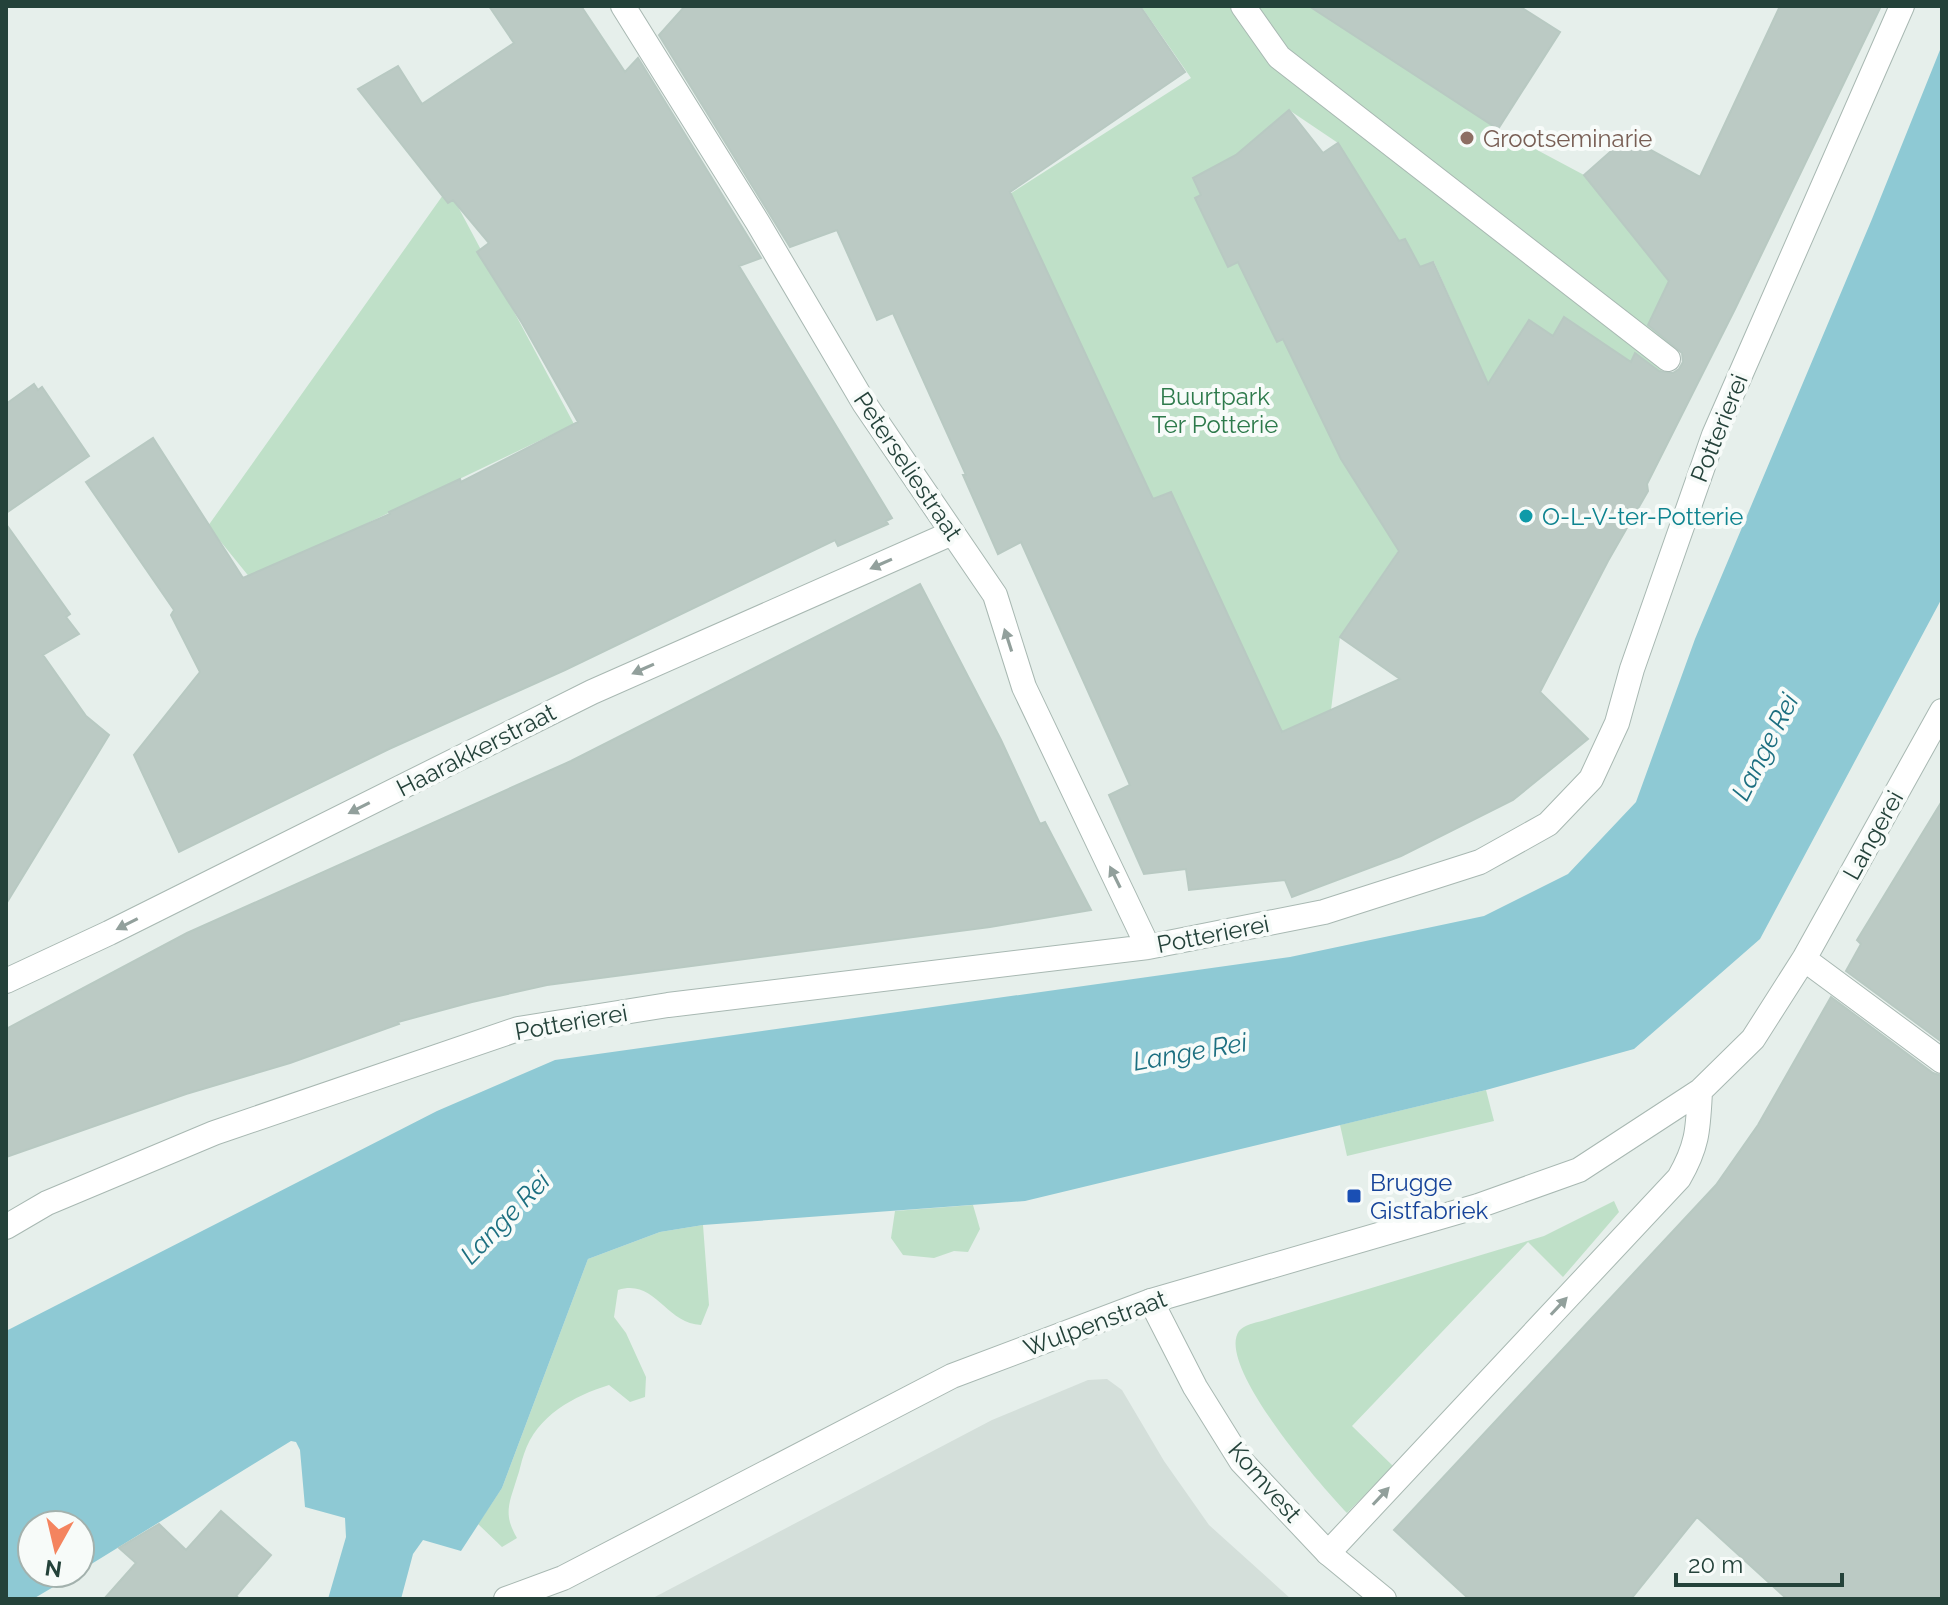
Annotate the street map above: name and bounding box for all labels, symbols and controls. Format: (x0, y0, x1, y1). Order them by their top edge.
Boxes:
place label: Grootseminarie (1483, 124, 1652, 153)
marker: Grootseminarie (1458, 129, 1476, 147)
street label: Potterierei (1684, 370, 1754, 486)
park label: Buurtpark Ter Potterie (1152, 382, 1278, 439)
street label: Peterseliestraat (848, 386, 968, 546)
place label: O-L-V-ter-Potterie (1542, 502, 1743, 531)
marker: O-L-V-ter-Potterie (1517, 507, 1535, 525)
one-way arrow (869, 558, 893, 571)
one-way arrow (1001, 628, 1014, 652)
one-way arrow (631, 663, 655, 676)
water label: Lange Rei (1725, 688, 1805, 805)
street label: Haarakkerstraat (392, 697, 560, 803)
street label: Langerei (1837, 785, 1909, 885)
one-way arrow (348, 801, 371, 815)
one-way arrow (1108, 865, 1122, 888)
street label: Potterierei (1154, 909, 1272, 959)
one-way arrow (115, 917, 138, 931)
street label: Potterierei (512, 998, 630, 1046)
water label: Lange Rei (1131, 1027, 1251, 1077)
water label: Lange Rei (454, 1165, 557, 1270)
place label: Brugge Gistfabriek (1370, 1168, 1489, 1225)
marker: Brugge Gistfabriek (1345, 1187, 1363, 1205)
street label: Wulpenstraat (1020, 1284, 1170, 1362)
one-way arrow (1549, 1297, 1567, 1316)
street label: Komvest (1222, 1436, 1308, 1528)
one-way arrow (1371, 1487, 1390, 1506)
north arrow (16, 1509, 96, 1589)
scale bar (1676, 1537, 1842, 1587)
text: 20 m (1688, 1550, 1743, 1579)
text: N (43, 1555, 63, 1583)

